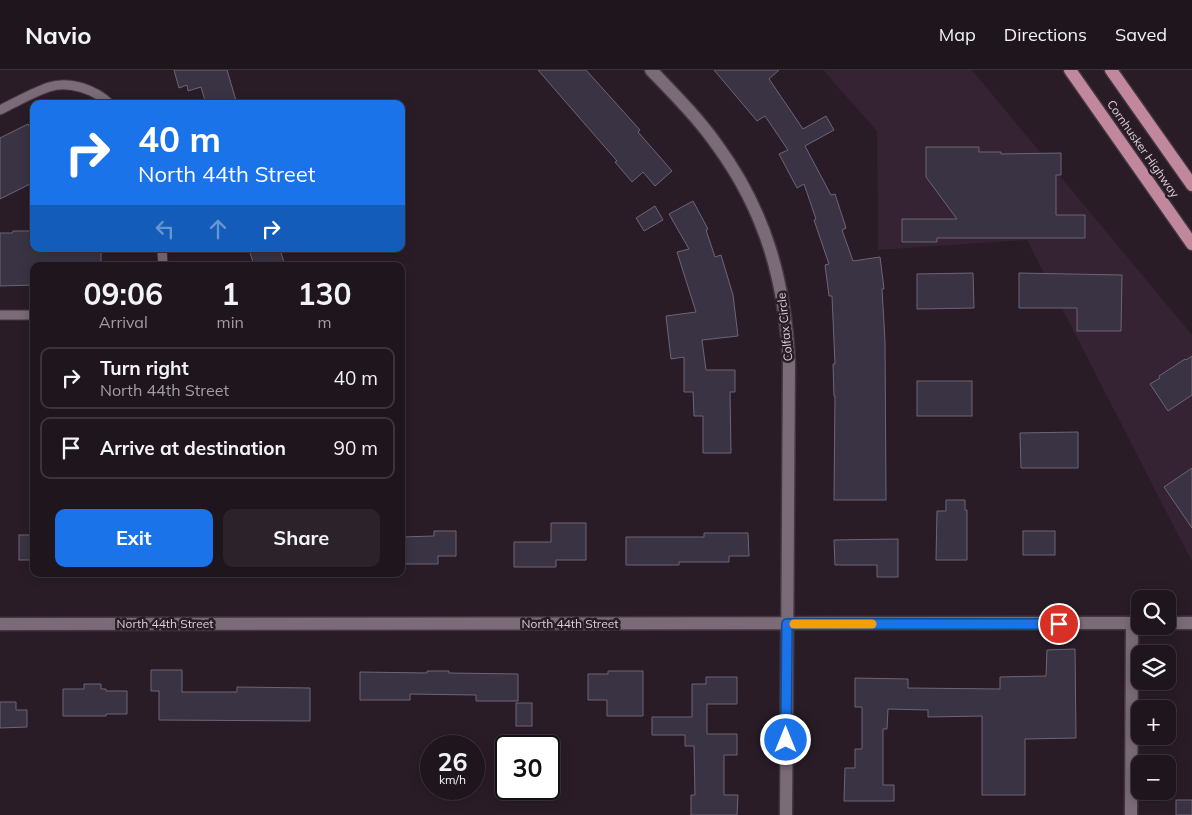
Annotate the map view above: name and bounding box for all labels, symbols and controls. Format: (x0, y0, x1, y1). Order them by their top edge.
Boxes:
text: Navio (25, 20, 91, 50)
text: Map (939, 23, 976, 46)
text: Directions (1004, 23, 1087, 46)
text: Saved (1115, 23, 1167, 46)
street label: Cornhusker Highway (1104, 97, 1183, 201)
text: 40 m (138, 117, 221, 161)
icon: right (55, 120, 120, 185)
text: North 44th Street (138, 160, 315, 188)
icon: left (151, 215, 179, 243)
icon: ahead (204, 215, 232, 243)
icon: right (257, 215, 285, 243)
text: 09:06 (84, 275, 163, 313)
text: 1 (221, 275, 239, 313)
text: 130 (297, 275, 351, 313)
street label: Colfax Circle (773, 292, 796, 362)
text: Arrival (99, 312, 148, 332)
text: min (217, 312, 244, 332)
text: m (317, 312, 331, 332)
text: Turn right (100, 356, 189, 380)
icon: right (57, 364, 85, 392)
text: 40 m (334, 366, 378, 390)
text: North 44th Street (100, 380, 229, 400)
icon: arrive (57, 434, 85, 462)
text: Arrive at destination (100, 436, 286, 460)
text: 90 m (334, 436, 378, 460)
button: Exit (55, 509, 213, 567)
button: Share (223, 509, 380, 567)
map controls (1131, 590, 1176, 800)
button: search (1131, 590, 1176, 635)
pin (1038, 603, 1080, 645)
icon: arrive (1045, 610, 1073, 638)
street label: North 44th Street (117, 616, 213, 631)
street label: North 44th Street (522, 616, 618, 631)
button: layers (1131, 645, 1176, 690)
button: + (1131, 700, 1176, 745)
position arrow (759, 713, 811, 765)
speed limit sign: 30 (495, 735, 560, 800)
text: 26 (437, 746, 468, 777)
button: − (1131, 755, 1176, 800)
text: km/h (439, 772, 466, 787)

